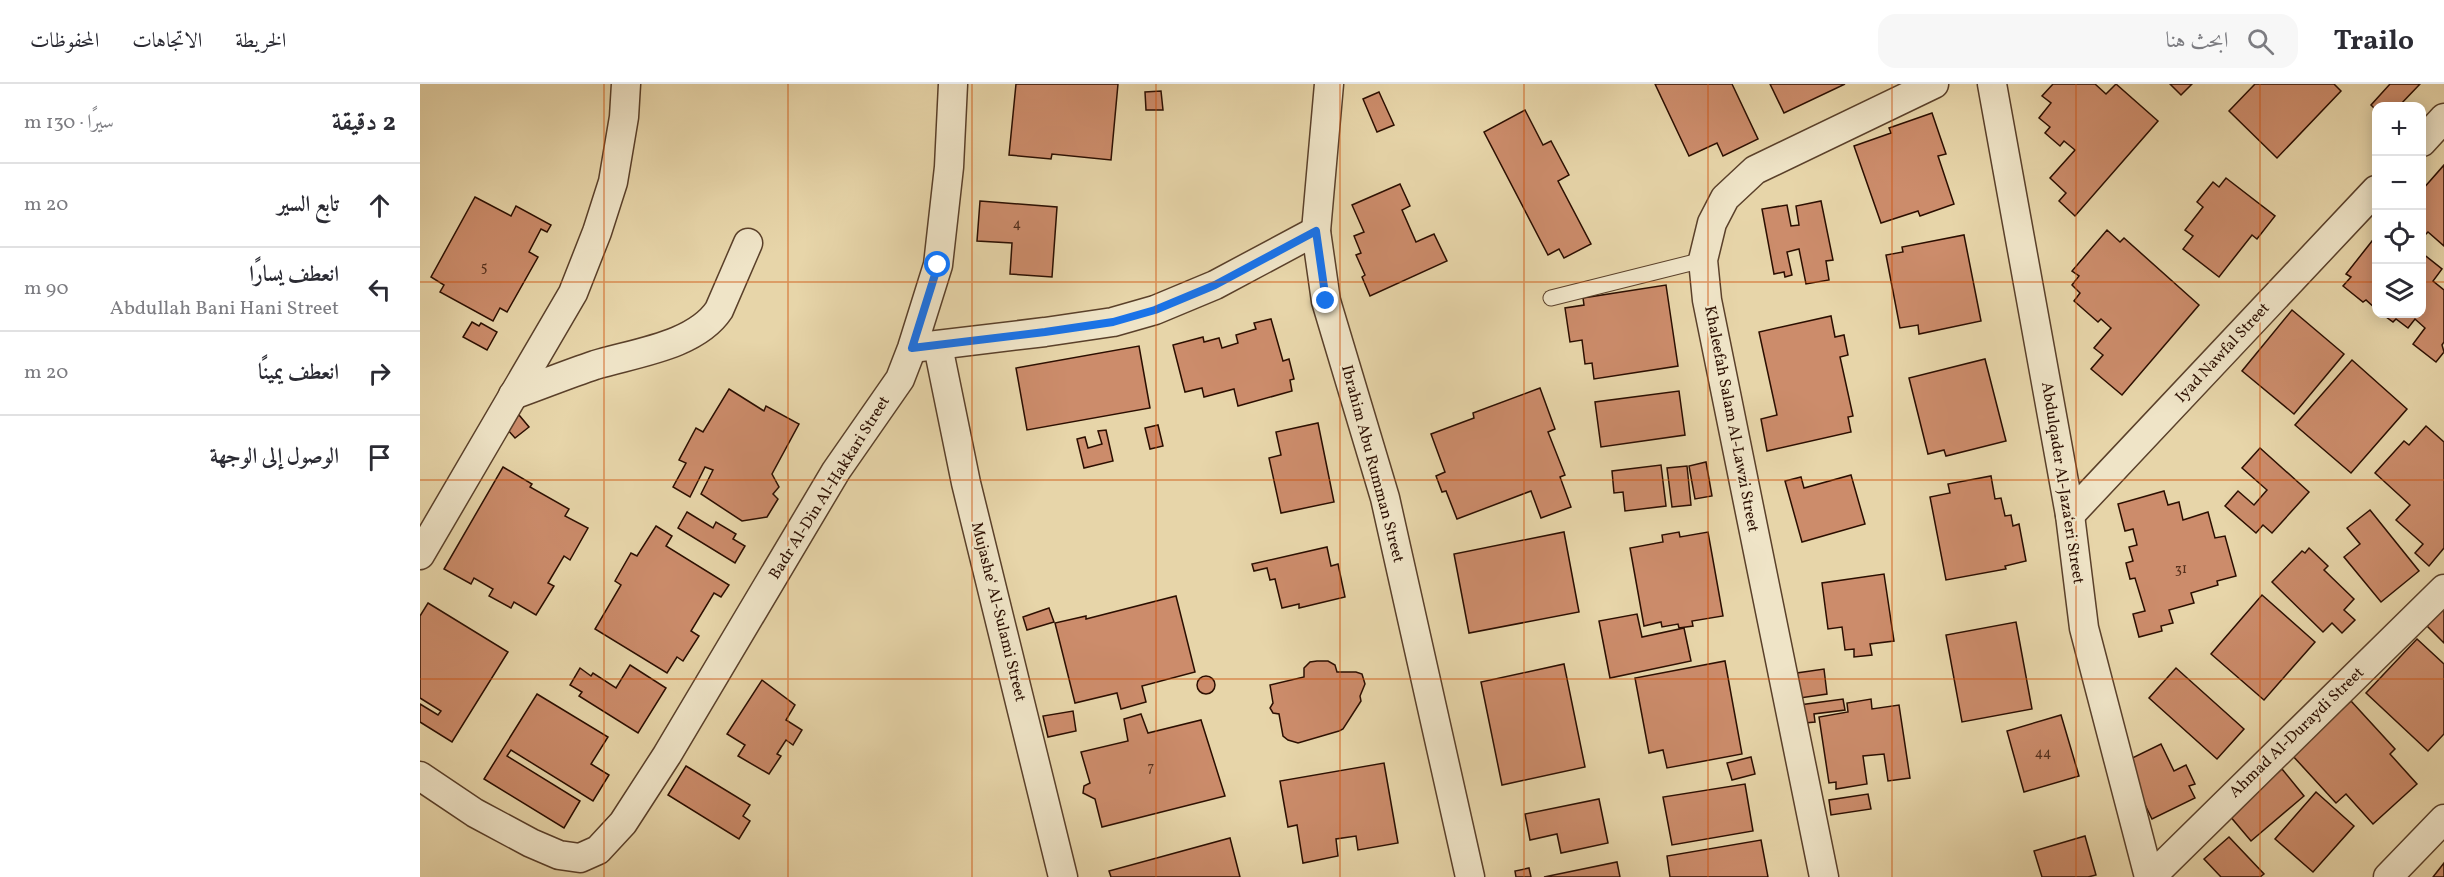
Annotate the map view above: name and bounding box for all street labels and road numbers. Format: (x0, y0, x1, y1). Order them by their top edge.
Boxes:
street label: Iyad Nawfal Street (2171, 298, 2276, 408)
street label: Khaleefah Salam Al-Lawzi Street (1698, 304, 1764, 535)
street label: Ibrahim Abu Rumman Street (1335, 363, 1409, 566)
street label: Abdulqader Al-Jaza‘eri Street (2035, 380, 2089, 586)
street label: Badr Al-Din Al-Hakkari Street (764, 392, 896, 584)
street label: Mujashe‘ Al-Sulami Street (965, 520, 1031, 704)
street label: Ahmad Al-Duraydi Street (2225, 662, 2370, 803)

